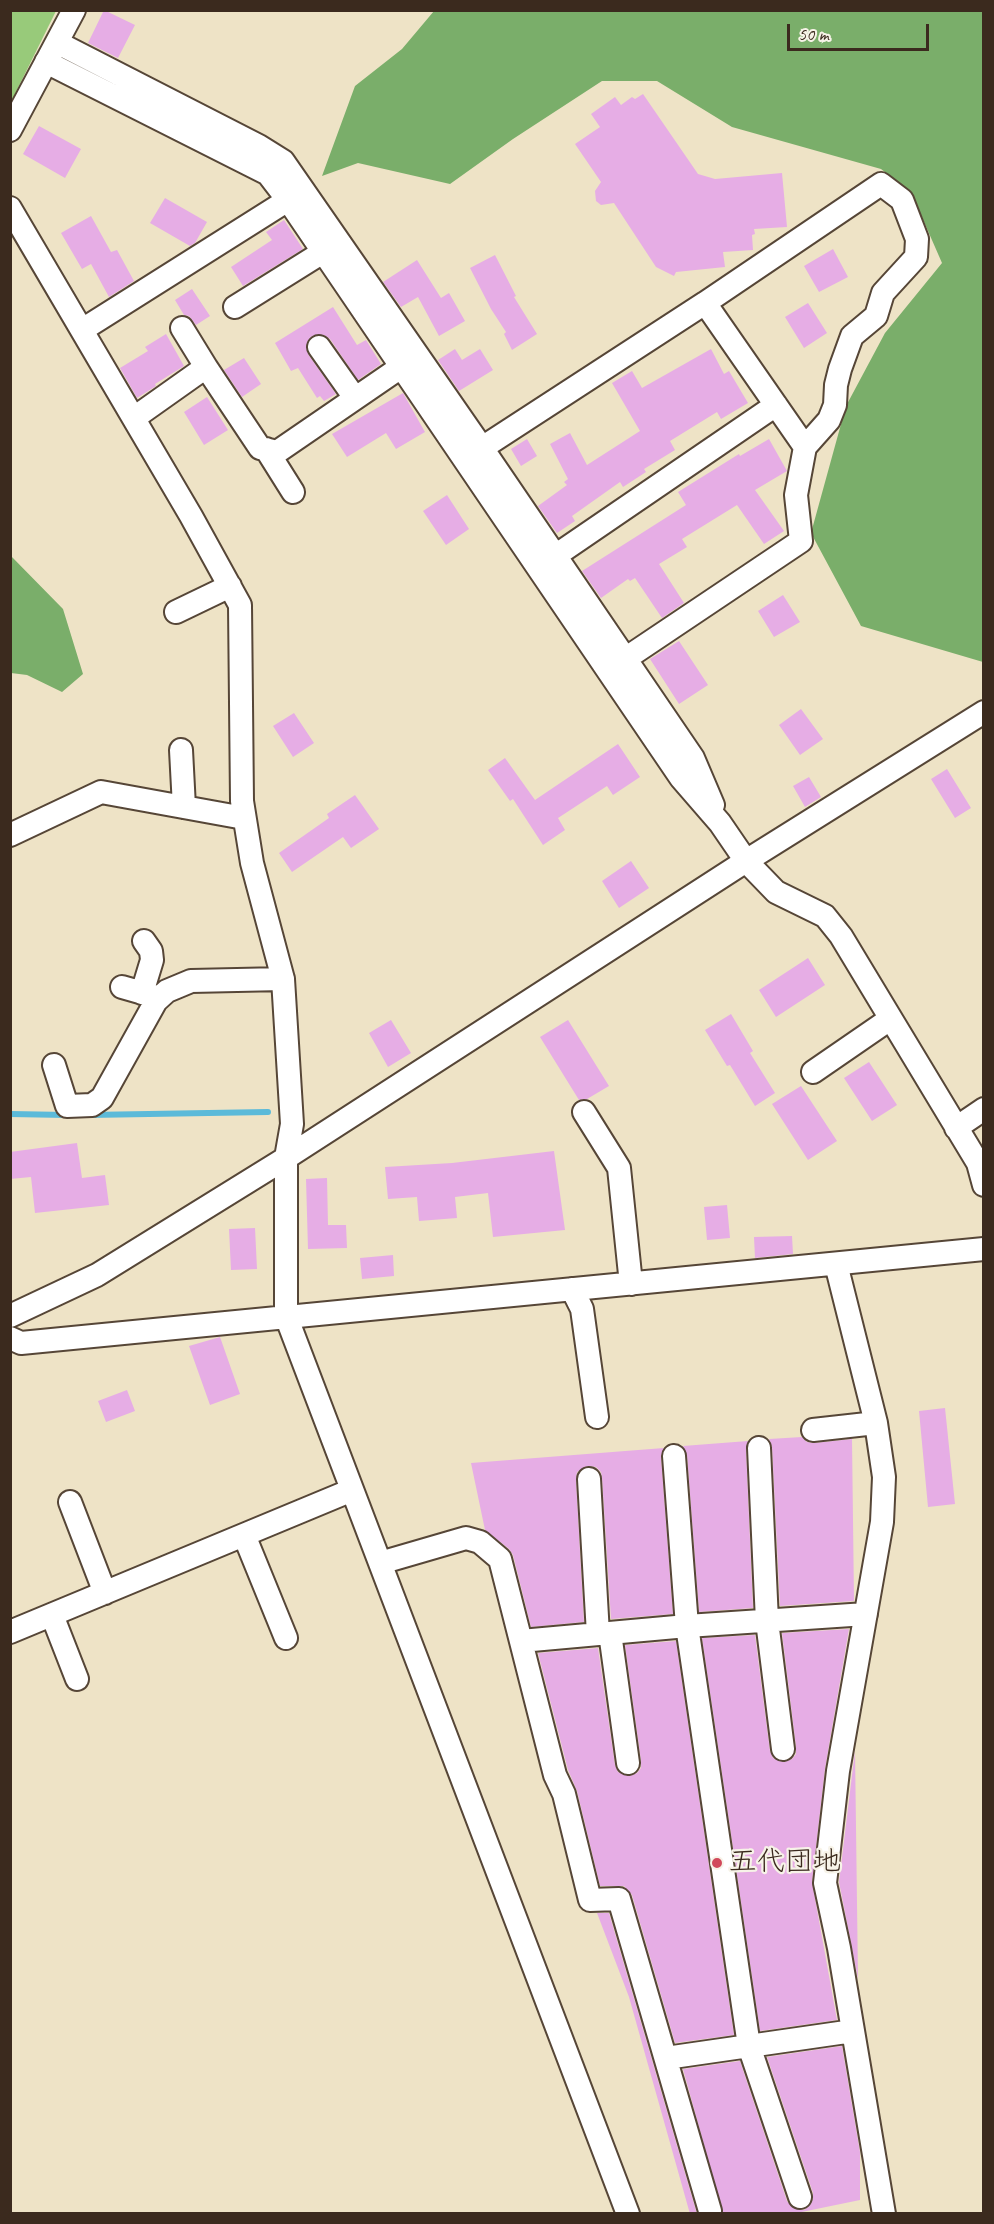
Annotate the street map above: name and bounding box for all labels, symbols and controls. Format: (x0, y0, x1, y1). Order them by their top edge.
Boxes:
scale bar (790, 12, 932, 50)
text: 50 m (798, 23, 829, 45)
place label: 五代団地 (729, 1846, 841, 1880)
marker: 五代団地 (710, 1856, 724, 1870)

